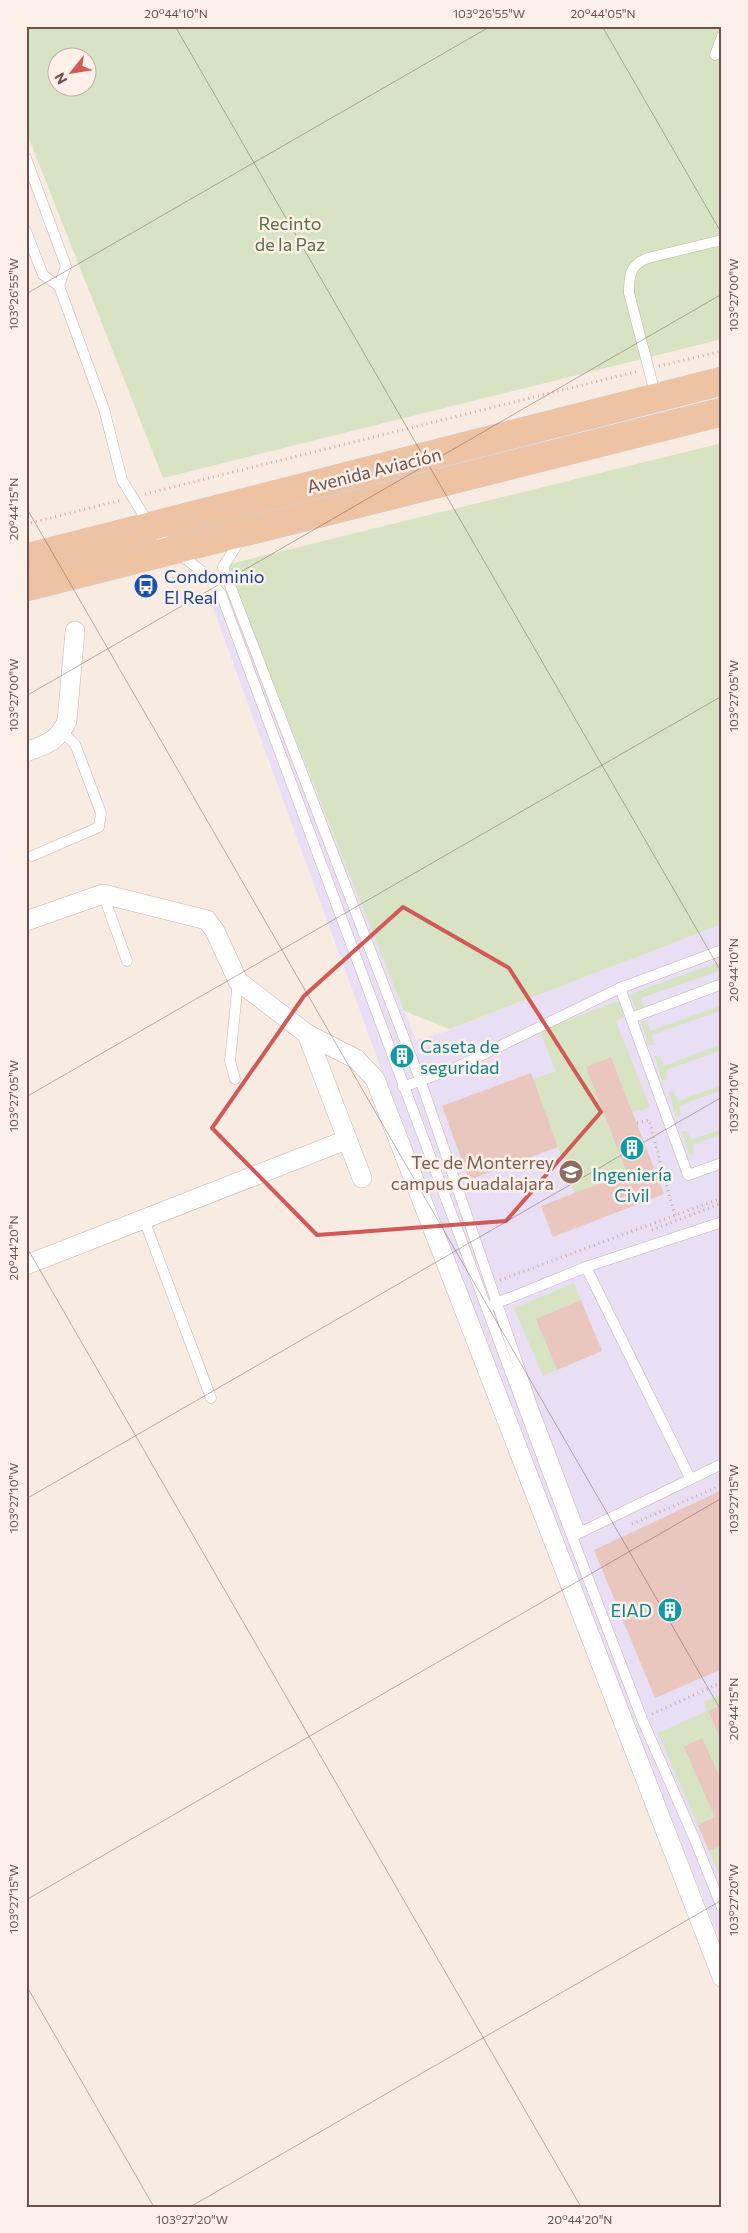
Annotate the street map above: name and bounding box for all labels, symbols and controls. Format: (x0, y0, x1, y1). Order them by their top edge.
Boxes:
text: 20°44'10"N (144, 6, 208, 20)
text: 103°26'55"W (453, 6, 525, 20)
text: 20°44'05"N (570, 6, 636, 20)
north arrow (48, 48, 98, 98)
text: N (50, 70, 70, 88)
park label: Recinto de la Paz (255, 212, 325, 255)
text: 103°26'55"W (6, 258, 20, 330)
text: 103°27'00"W (726, 258, 740, 332)
street label: Avenida Aviación (304, 443, 444, 497)
text: 20°44'15"N (6, 478, 20, 540)
place label: Condominio El Real (164, 565, 265, 608)
bus stop icon: Condominio El Real (133, 573, 159, 599)
text: 103°27'00"W (6, 658, 20, 732)
text: 103°27'05"W (726, 660, 740, 732)
text: 20°44'10"N (726, 938, 740, 1002)
place label: Caseta de seguridad (420, 1035, 500, 1078)
building icon: Caseta de seguridad (389, 1043, 415, 1069)
text: 103°27'05"W (6, 1060, 20, 1132)
text: 103°27'10"W (726, 1063, 740, 1133)
building icon: Ingeniería Civil (619, 1135, 645, 1161)
place label: Tec de Monterrey campus Guadalajara (391, 1151, 554, 1194)
school or university icon: Tec de Monterrey campus Guadalajara (558, 1159, 584, 1185)
place label: Ingeniería Civil (592, 1163, 672, 1206)
text: 20°44'20"N (6, 1216, 20, 1280)
text: 103°27'10"W (6, 1463, 20, 1533)
text: 103°27'15"W (726, 1464, 740, 1534)
building icon: EIAD (657, 1597, 683, 1623)
place label: EIAD (611, 1599, 652, 1621)
text: 20°44'15"N (726, 1678, 740, 1740)
text: 103°27'15"W (6, 1864, 20, 1934)
text: 103°27'20"W (726, 1864, 740, 1936)
text: 103°27'20"W (156, 2212, 228, 2226)
text: 20°44'20"N (548, 2212, 612, 2226)

